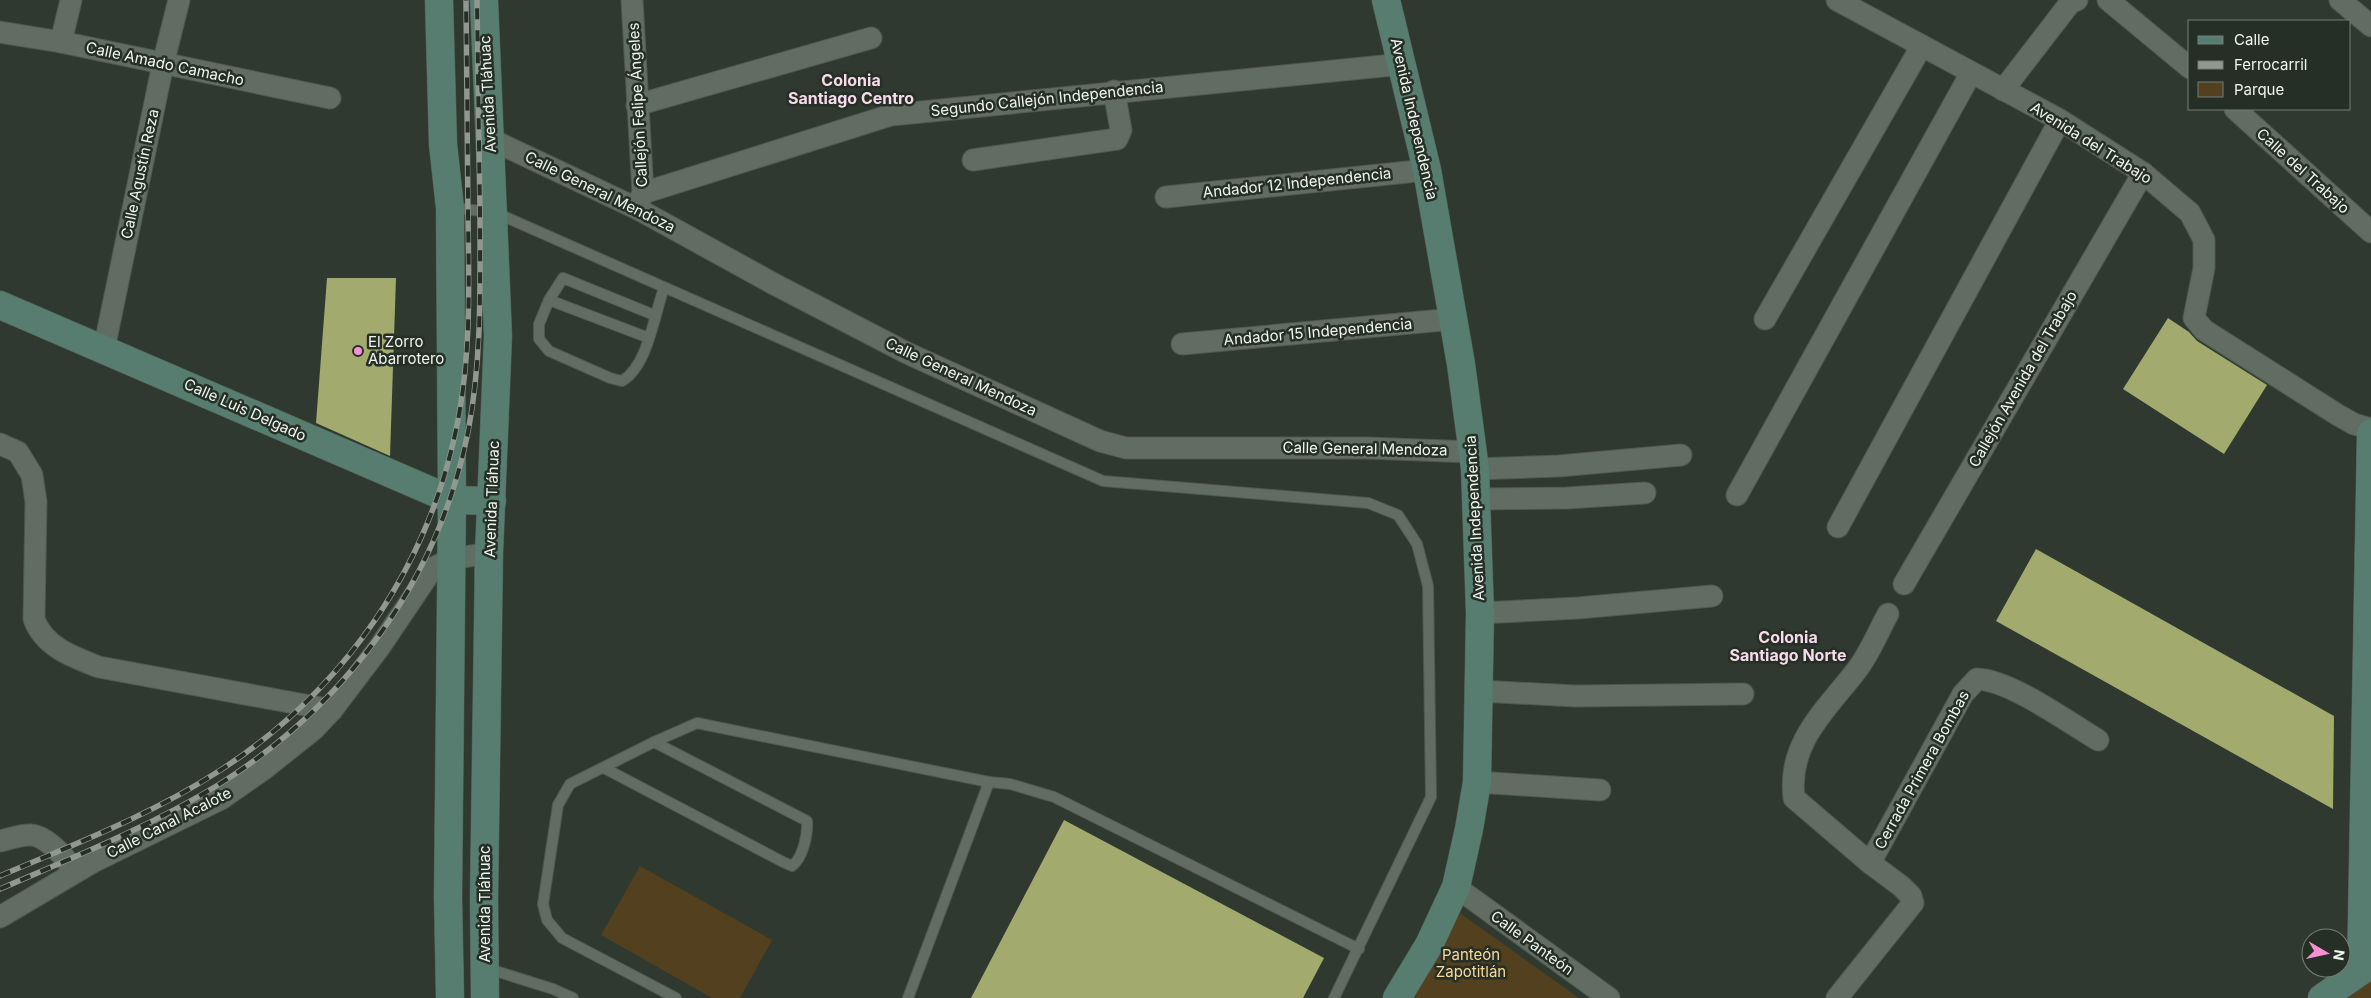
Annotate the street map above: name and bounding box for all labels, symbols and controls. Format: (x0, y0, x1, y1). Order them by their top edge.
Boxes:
legend (2188, 20, 2351, 110)
street label: Callejón Felipe Ángeles (624, 22, 651, 188)
text: Calle (2234, 30, 2269, 49)
street label: Avenida Tláhuac (475, 35, 500, 153)
street label: Avenida Independencia (1387, 36, 1442, 202)
street label: Calle Amado Camacho (84, 37, 246, 90)
text: Ferrocarril (2234, 55, 2307, 74)
district label: Colonia Santiago Centro (788, 70, 914, 108)
street label: Segundo Callejón Independencia (930, 77, 1164, 120)
text: Parque (2234, 80, 2284, 99)
street label: Avenida del Trabajo (2027, 98, 2155, 188)
street label: Calle Agustín Reza (116, 107, 163, 241)
street label: Calle del Trabajo (2253, 124, 2354, 217)
street label: Calle General Mendoza (522, 147, 678, 236)
street label: Andador 12 Independencia (1202, 163, 1392, 202)
street label: Callejón Avenida del Trabajo (1964, 287, 2081, 470)
street label: Andador 15 Independencia (1223, 314, 1413, 349)
place label: El Zorro Abarrotero (368, 332, 444, 368)
street label: Calle General Mendoza (882, 333, 1040, 420)
marker: El Zorro Abarrotero (352, 345, 364, 357)
street label: Calle Luis Delgado (181, 374, 309, 445)
street label: Avenida Independencia (1461, 435, 1488, 601)
street label: Calle General Mendoza (1282, 438, 1448, 459)
street label: Avenida Tláhuac (480, 440, 503, 558)
district label: Colonia Santiago Norte (1730, 627, 1847, 665)
street label: Cerrada Primera Bombas (1870, 687, 1973, 852)
street label: Calle Canal Acalote (103, 783, 234, 862)
street label: Avenida Tláhuac (475, 845, 494, 963)
street label: Calle Panteón (1487, 906, 1577, 979)
north arrow (2301, 928, 2351, 978)
park label: Panteón Zapotitlán (1436, 945, 1506, 981)
text: N (2330, 949, 2349, 962)

